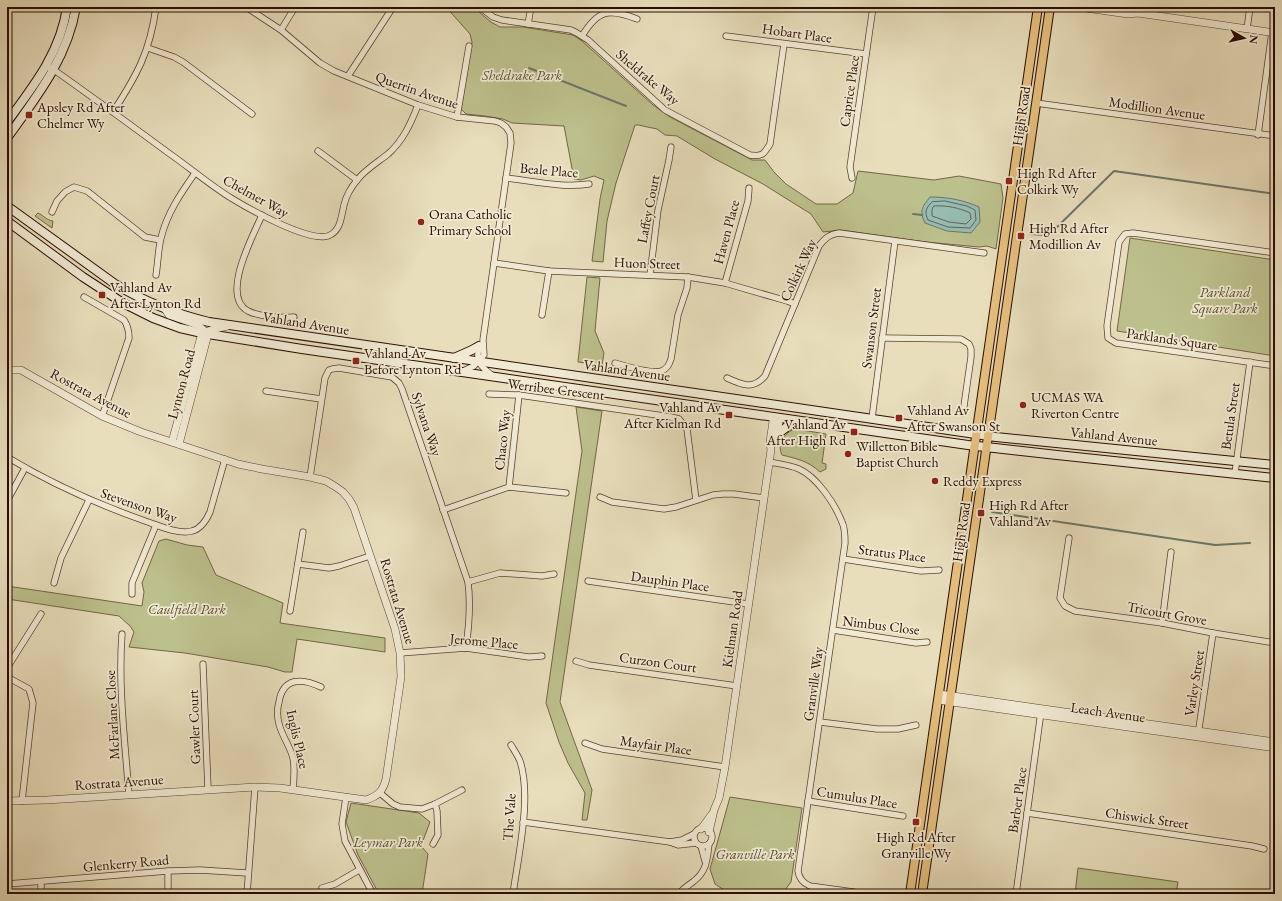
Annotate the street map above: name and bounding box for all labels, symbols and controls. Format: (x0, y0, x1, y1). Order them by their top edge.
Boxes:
north arrow (1224, 18, 1264, 58)
street label: Hobart Place (761, 19, 834, 47)
text: N (1246, 34, 1261, 45)
street label: Sheldrake Way (612, 45, 684, 109)
street label: Caprice Place (835, 54, 863, 128)
park label: Sheldrake Park (481, 66, 563, 84)
street label: Querrin Avenue (373, 67, 461, 113)
street label: High Road (1008, 84, 1034, 147)
street label: Modillion Avenue (1108, 92, 1207, 124)
place label: Apsley Rd After Chelmer Wy (36, 98, 125, 132)
marker: Apsley Rd After Chelmer Wy (24, 110, 34, 120)
street label: Beale Place (519, 158, 579, 182)
place label: High Rd After Colkirk Wy (1017, 164, 1097, 198)
street label: Chelmer Way (220, 170, 293, 222)
street label: Laffey Court (633, 173, 664, 245)
marker: High Rd After Colkirk Wy (1004, 176, 1014, 186)
street label: Haven Place (709, 197, 743, 266)
place label: Orana Catholic Primary School (429, 205, 512, 239)
marker: Orana Catholic Primary School (416, 217, 426, 227)
place label: High Rd After Modillion Av (1029, 219, 1109, 253)
marker: High Rd After Modillion Av (1016, 231, 1026, 241)
street label: Colkirk Way (776, 235, 821, 304)
street label: Huon Street (613, 253, 681, 273)
place label: Vahland Av After Lynton Rd (109, 278, 202, 312)
park label: Parkland Square Park (1191, 283, 1258, 318)
street label: Swanson Street (857, 286, 885, 369)
marker: Vahland Av After Lynton Rd (97, 290, 107, 300)
street label: Vahland Avenue (262, 307, 351, 339)
street label: Parklands Square (1125, 324, 1219, 354)
place label: Vahland Av Before Lynton Rd (364, 344, 462, 378)
street label: Lynton Road (163, 346, 199, 421)
street label: Vahland Avenue (583, 355, 672, 385)
marker: Vahland Av Before Lynton Rd (351, 356, 361, 366)
street label: Rostrata Avenue (47, 364, 135, 422)
street label: Werribee Crescent (506, 374, 606, 404)
street label: Betula Street (1216, 381, 1244, 451)
place label: UCMAS WA Riverton Centre (1031, 388, 1120, 422)
street label: Sylvana Way (408, 390, 447, 459)
place label: Vahland Av After Kielman Rd (623, 398, 722, 432)
marker: UCMAS WA Riverton Centre (1018, 400, 1028, 410)
place label: Vahland Av After Swanson St (906, 401, 1000, 435)
street label: Chaco Way (490, 408, 514, 471)
marker: Vahland Av After Kielman Rd (724, 410, 734, 420)
marker: Vahland Av After Swanson St (894, 413, 904, 423)
place label: Vahland Av After High Rd (766, 415, 847, 449)
street label: Vahland Avenue (1070, 422, 1159, 450)
marker: Vahland Av After High Rd (849, 427, 859, 437)
place label: Willetton Bible Baptist Church (856, 437, 939, 471)
marker: Willetton Bible Baptist Church (843, 449, 853, 459)
place label: Reddy Express (943, 472, 1022, 490)
marker: Reddy Express (930, 476, 940, 486)
street label: Stevenson Way (98, 484, 180, 527)
place label: High Rd After Vahland Av (989, 496, 1069, 530)
street label: High Road (948, 500, 974, 563)
marker: High Rd After Vahland Av (976, 508, 986, 518)
street label: Stratus Place (857, 540, 927, 566)
street label: Rostrata Avenue (376, 556, 420, 647)
street label: Dauphin Place (630, 567, 711, 595)
street label: Kielman Road (718, 588, 746, 669)
street label: Tricourt Grove (1126, 597, 1209, 629)
park label: Caulfield Park (148, 600, 227, 618)
street label: Nimbus Close (841, 611, 921, 639)
street label: Jerome Place (448, 629, 519, 653)
street label: Granville Way (799, 645, 827, 722)
street label: Curzon Court (618, 648, 698, 676)
street label: Varley Street (1180, 648, 1208, 717)
street label: McFarlane Close (101, 669, 123, 760)
street label: Gawler Court (184, 689, 204, 765)
street label: Leach Avenue (1070, 698, 1147, 726)
street label: Inglis Place (282, 708, 314, 771)
street label: Mayfair Place (619, 731, 693, 759)
street label: Barber Place (1003, 765, 1031, 834)
street label: Rostrata Avenue (74, 770, 165, 794)
street label: Cumulus Place (815, 782, 899, 812)
street label: The Vale (498, 792, 520, 841)
street label: Chiswick Street (1104, 803, 1190, 833)
marker: High Rd After Granville Wy (911, 817, 921, 827)
place label: High Rd After Granville Wy (876, 828, 956, 862)
park label: Leymar Park (352, 833, 424, 851)
park label: Granville Park (716, 845, 795, 863)
street label: Glenkerry Road (82, 850, 171, 876)

